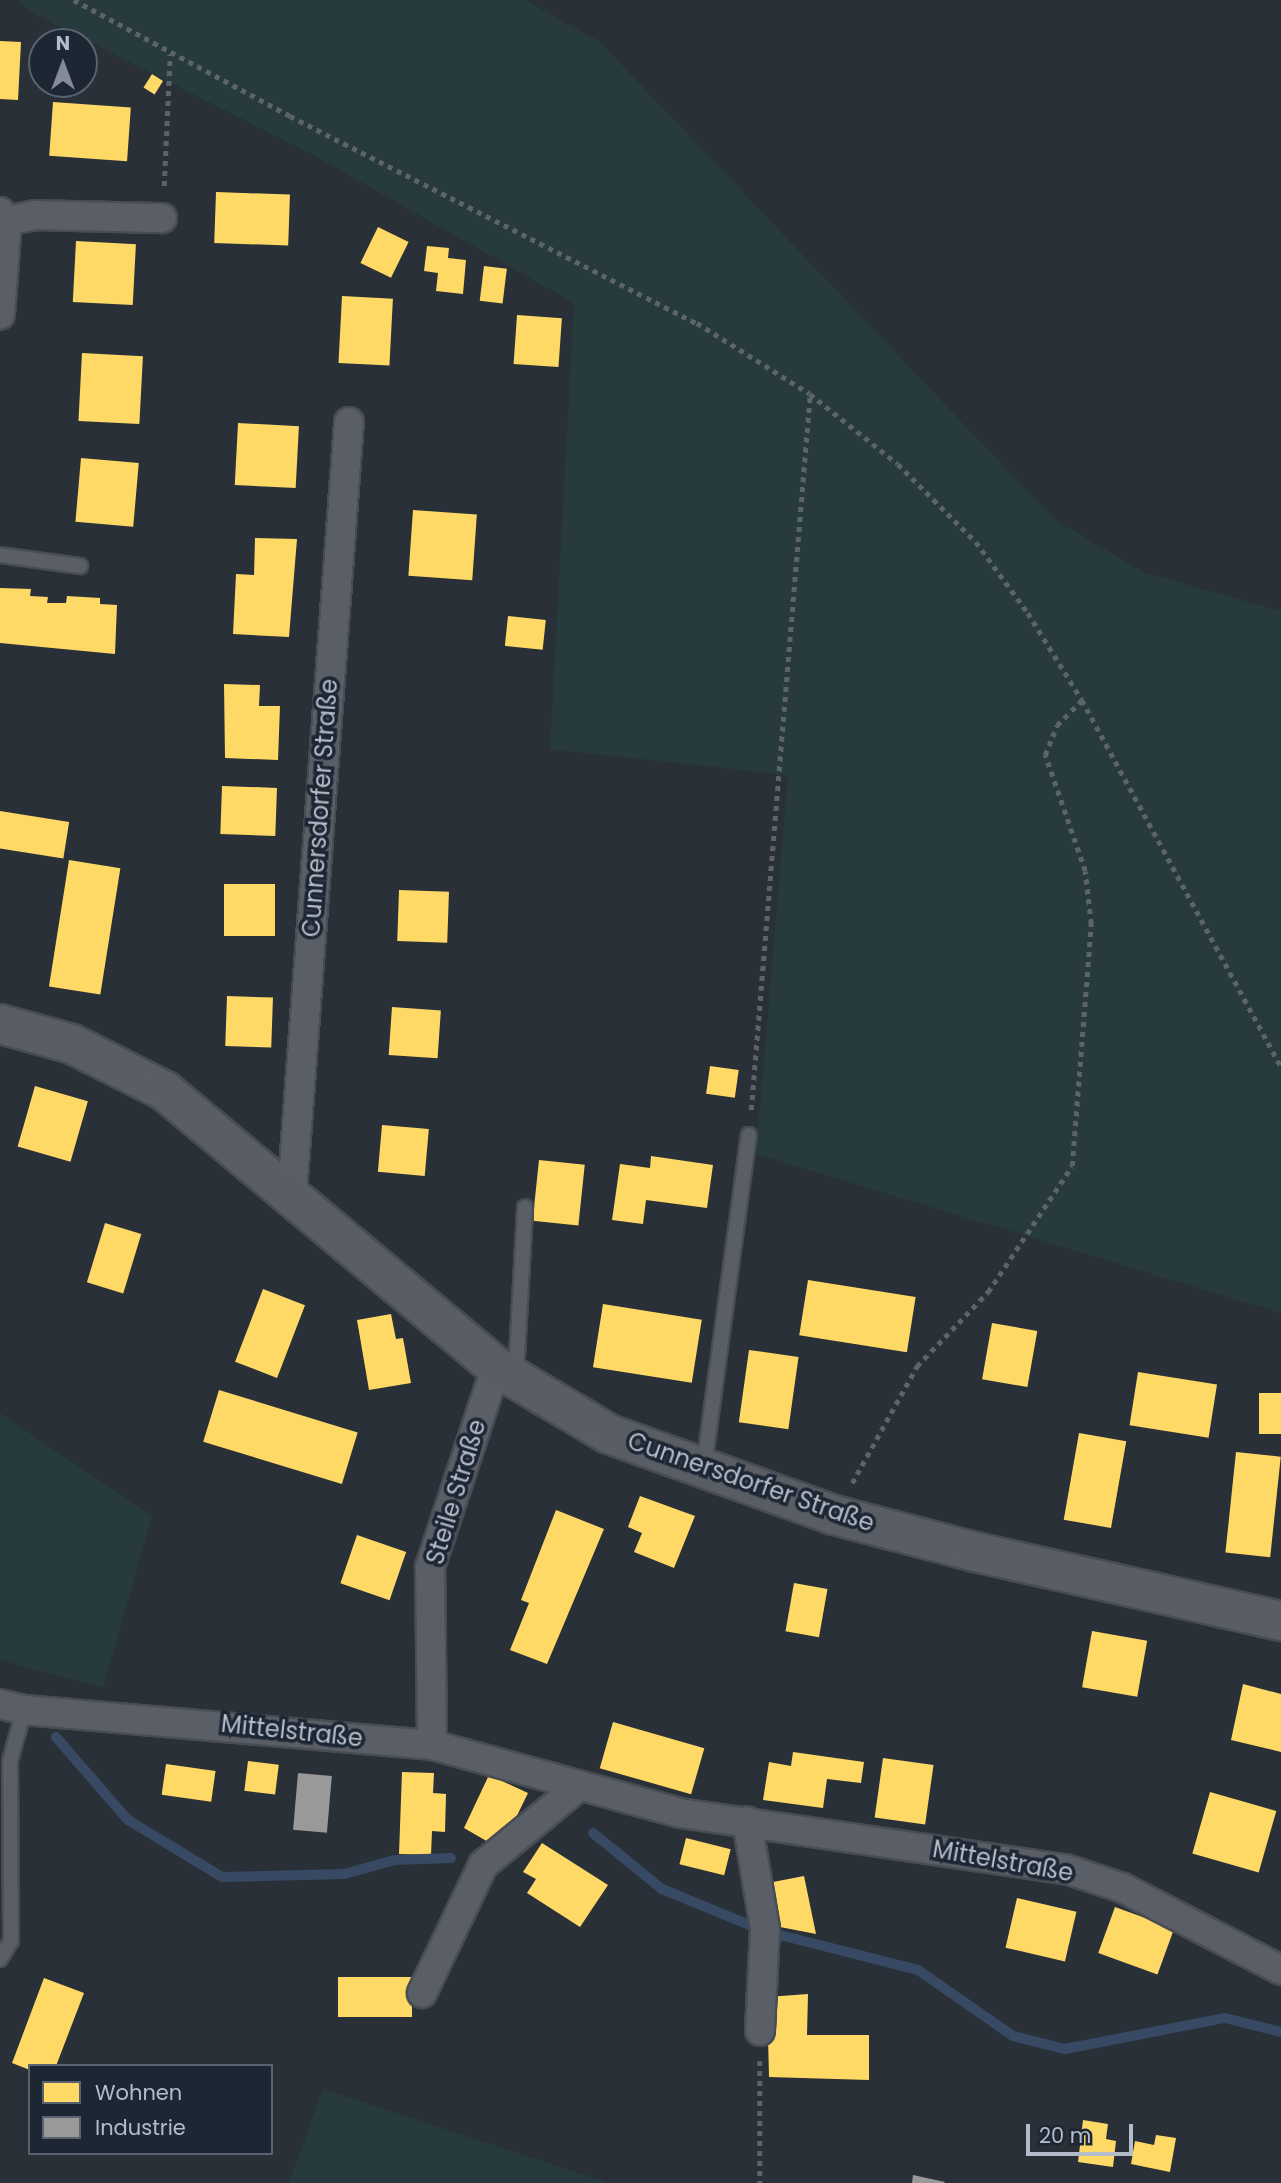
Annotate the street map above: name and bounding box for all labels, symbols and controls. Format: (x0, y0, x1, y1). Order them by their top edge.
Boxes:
north arrow (28, 28, 98, 98)
text: N (56, 30, 70, 57)
street label: Cunnersdorfer Straße (297, 678, 343, 938)
street label: Steile Straße (420, 1416, 492, 1568)
street label: Cunnersdorfer Straße (624, 1426, 878, 1538)
street label: Mittelstraße (220, 1709, 364, 1753)
street label: Mittelstraße (930, 1834, 1076, 1888)
legend (28, 2064, 273, 2155)
text: Wohnen (95, 2078, 182, 2107)
scale bar (1029, 2110, 1136, 2154)
text: Industrie (95, 2113, 186, 2142)
text: 20 m (1039, 2121, 1092, 2150)

